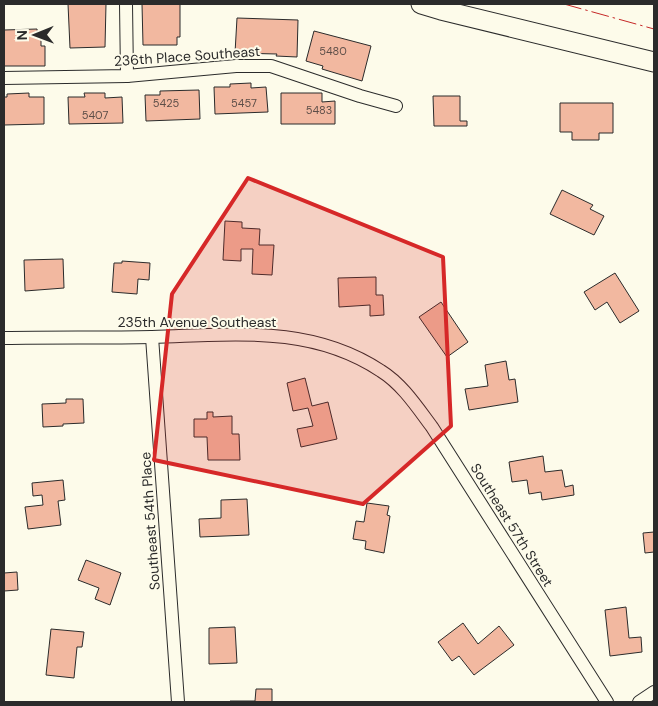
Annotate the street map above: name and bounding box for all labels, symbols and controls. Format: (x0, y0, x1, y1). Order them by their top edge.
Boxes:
north arrow (10, 10, 60, 60)
text: N (13, 30, 31, 40)
street label: 236th Place Southeast (113, 42, 261, 70)
house number: 5480 (319, 44, 347, 58)
house number: 5425 (153, 96, 180, 110)
house number: 5457 (231, 96, 257, 110)
house number: 5483 (306, 103, 332, 117)
house number: 5407 (82, 108, 108, 122)
street label: 235th Avenue Southeast (117, 313, 277, 331)
street label: Southeast 54th Place (136, 451, 164, 591)
street label: Southeast 57th Street (467, 460, 557, 590)

